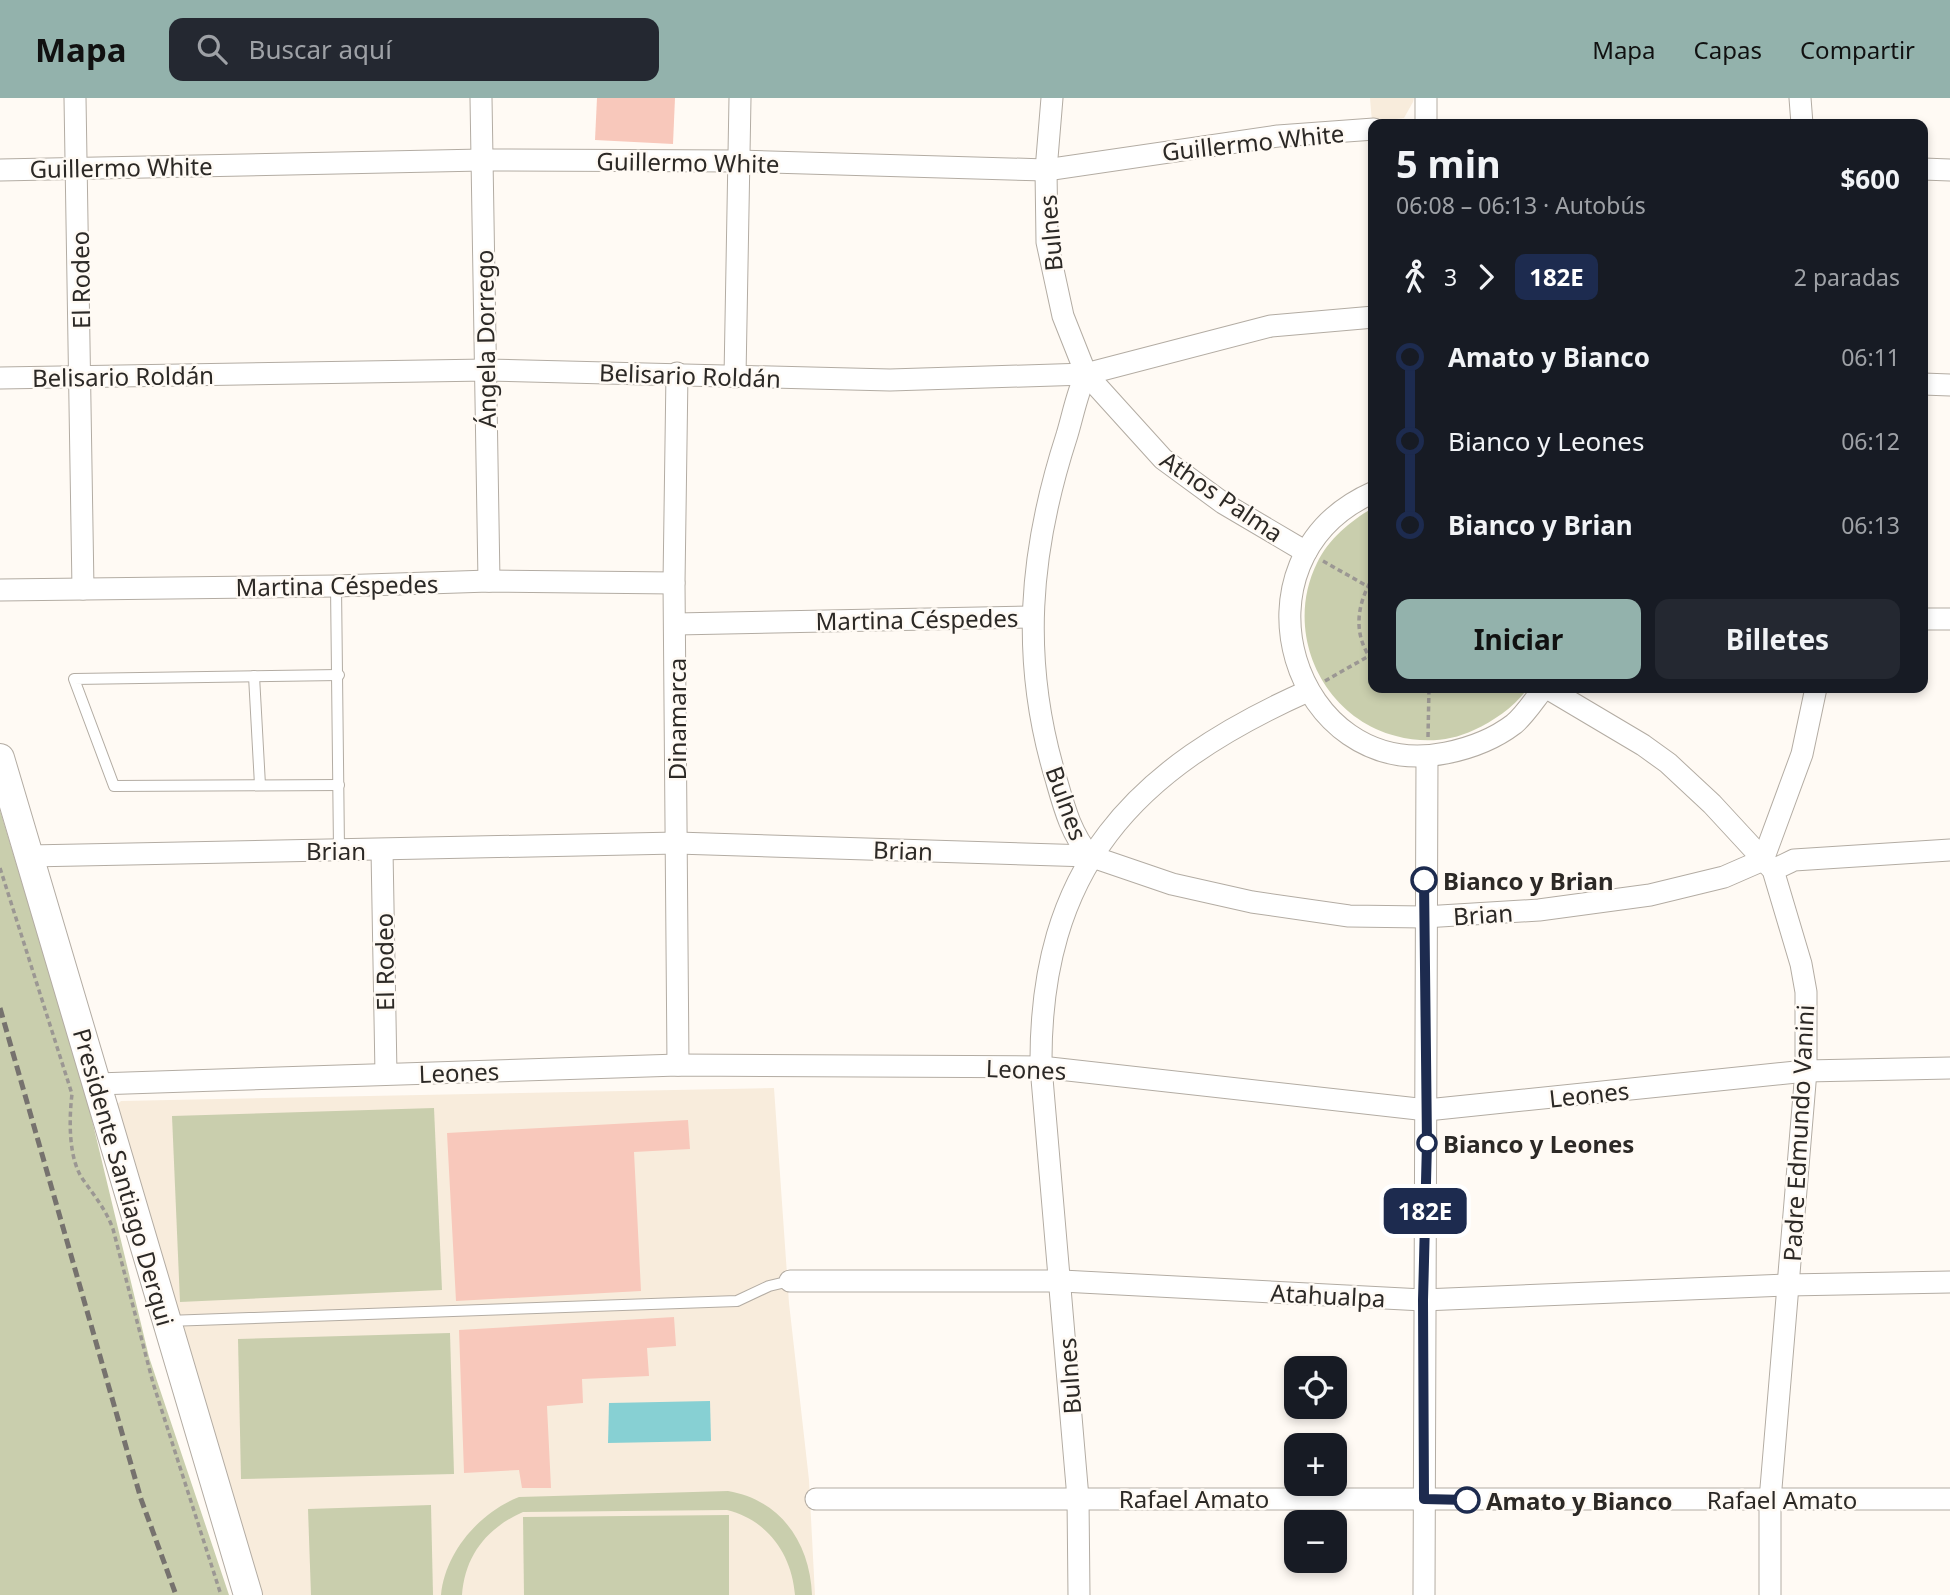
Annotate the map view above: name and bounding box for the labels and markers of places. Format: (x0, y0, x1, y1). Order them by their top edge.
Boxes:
place label: Bianco y Brian (1443, 864, 1614, 897)
marker: Bianco y Brian (1411, 867, 1437, 893)
place label: Bianco y Leones (1443, 1127, 1634, 1160)
marker: Bianco y Leones (1417, 1133, 1437, 1153)
place label: Amato y Bianco (1486, 1484, 1672, 1517)
marker: Amato y Bianco (1454, 1487, 1480, 1513)

